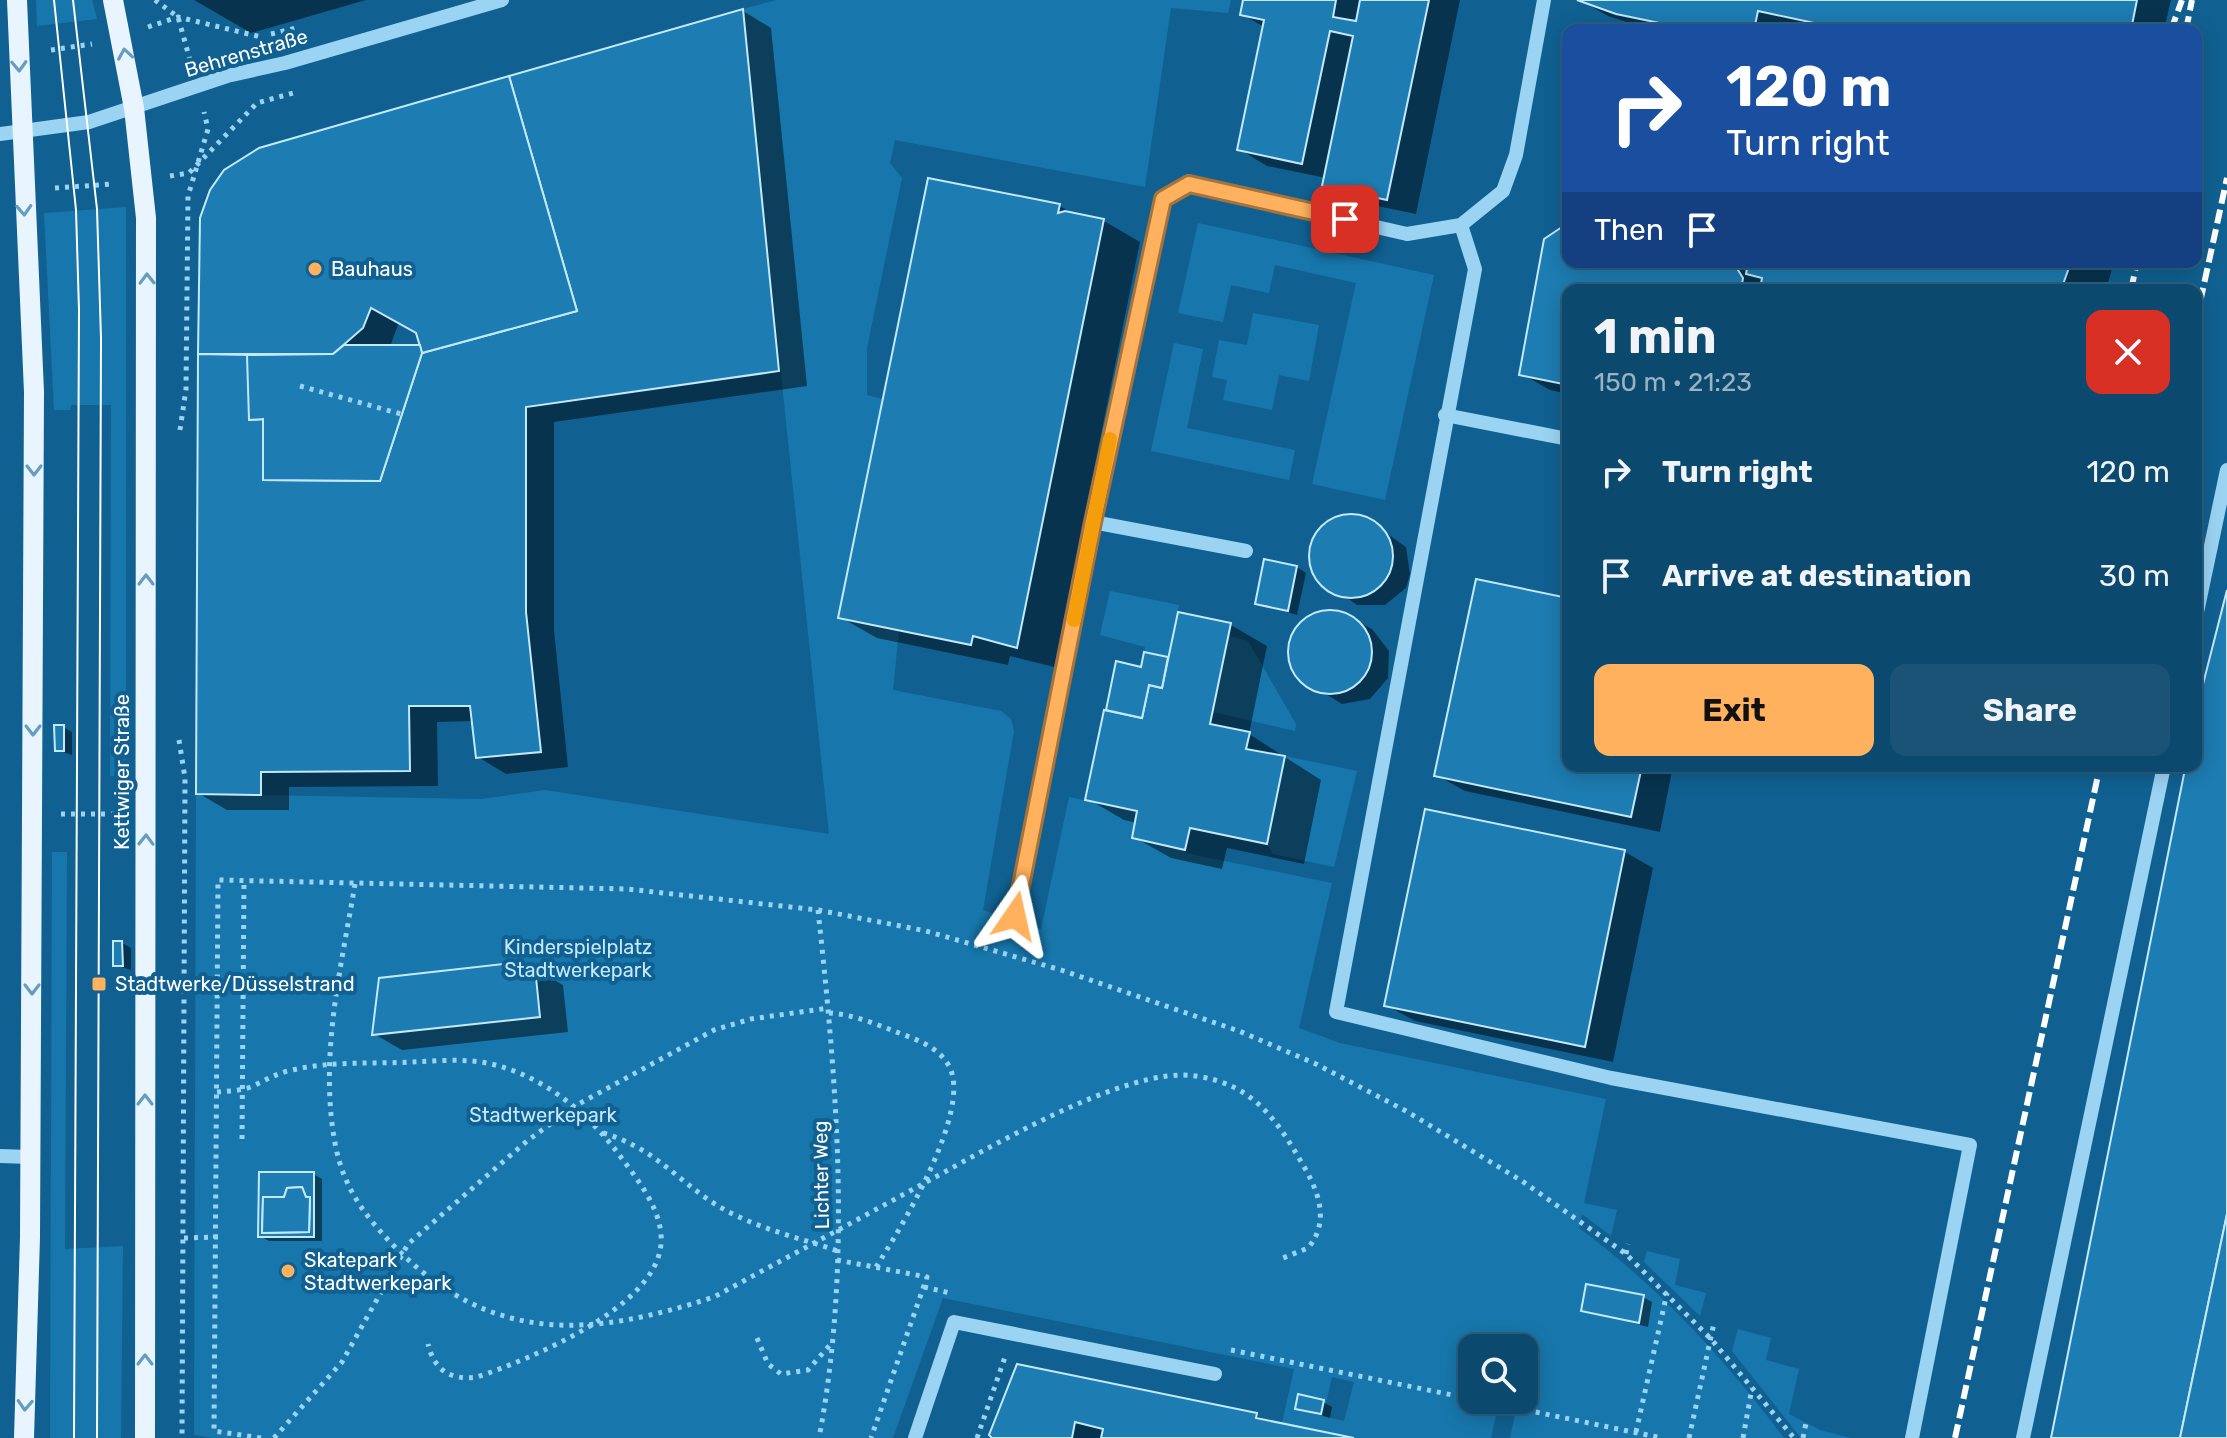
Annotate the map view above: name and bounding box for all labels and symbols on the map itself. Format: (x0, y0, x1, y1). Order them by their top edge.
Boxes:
street label: Behrenstraße (182, 24, 310, 82)
one-way arrow (117, 47, 134, 60)
one-way arrow (11, 60, 28, 73)
pin (1311, 185, 1379, 253)
one-way arrow (16, 204, 33, 217)
place label: Bauhaus (331, 257, 413, 281)
marker: Bauhaus (306, 260, 324, 278)
one-way arrow (138, 272, 156, 285)
one-way arrow (25, 464, 43, 477)
one-way arrow (137, 573, 155, 586)
street label: Kettwiger Straße (110, 694, 134, 850)
one-way arrow (24, 724, 42, 737)
one-way arrow (137, 833, 154, 846)
position arrow (973, 874, 1057, 958)
park label: Kinderspielplatz Stadtwerkepark (504, 935, 652, 982)
place label: Stadtwerke/Düsselstrand (115, 972, 355, 996)
marker: Stadtwerke/Düsselstrand (90, 975, 108, 993)
one-way arrow (23, 983, 41, 996)
one-way arrow (137, 1093, 154, 1106)
park label: Stadtwerkepark (469, 1103, 617, 1127)
street label: Lichter Weg (808, 1120, 834, 1230)
place label: Skatepark Stadtwerkepark (304, 1248, 452, 1295)
marker: Skatepark Stadtwerkepark (279, 1262, 297, 1280)
one-way arrow (136, 1353, 154, 1366)
one-way arrow (17, 1399, 34, 1412)

